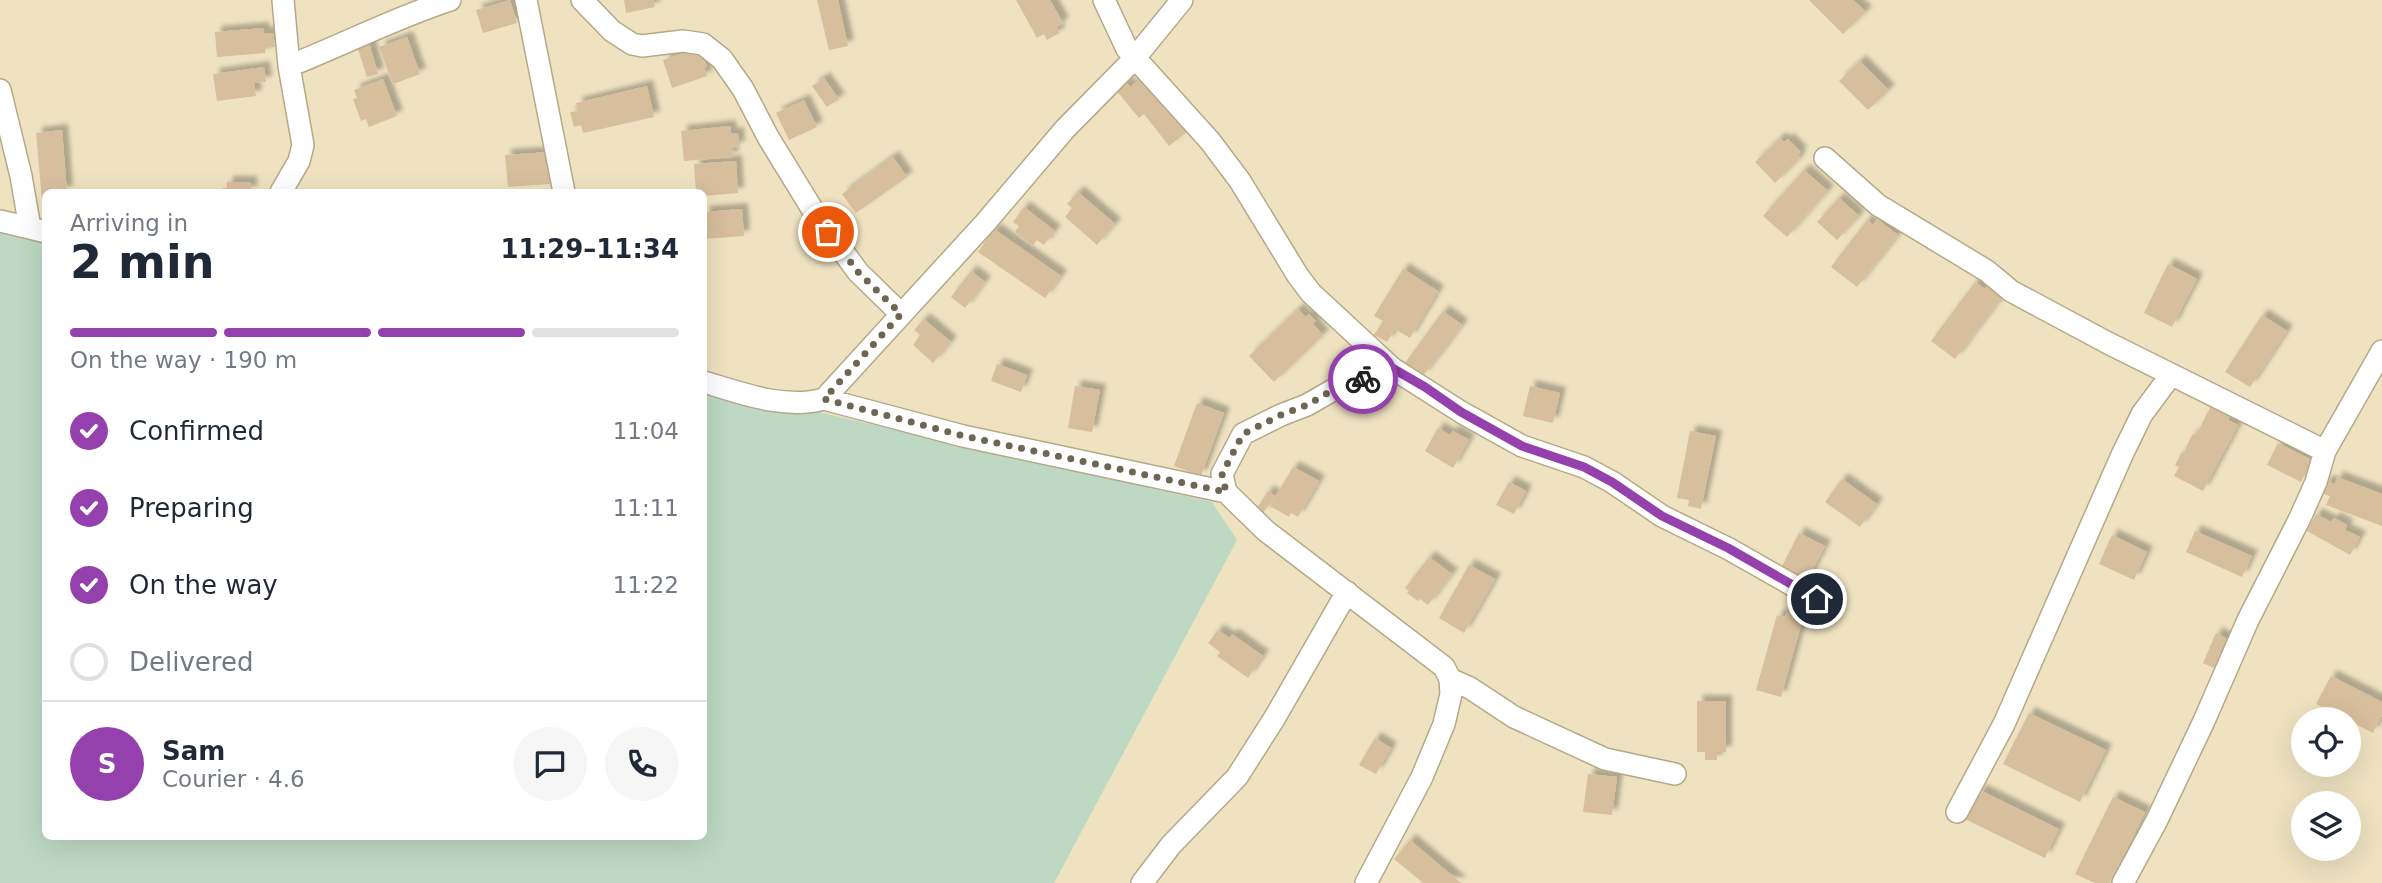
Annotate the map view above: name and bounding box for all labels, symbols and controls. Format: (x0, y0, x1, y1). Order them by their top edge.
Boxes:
pin (798, 202, 858, 262)
text: Arriving in (70, 210, 188, 236)
icon: bag (809, 213, 847, 251)
text: 11:29–11:34 (500, 234, 679, 264)
text: 2 min (70, 235, 214, 289)
courier (1328, 344, 1398, 414)
text: On the way · 190 m (70, 347, 297, 373)
icon: bike (1344, 360, 1382, 398)
icon: check (70, 412, 108, 450)
text: Confirmed (129, 416, 264, 446)
text: 11:04 (613, 418, 679, 444)
icon: check (70, 489, 108, 527)
text: Preparing (129, 493, 254, 523)
text: 11:11 (613, 495, 679, 521)
icon: check (70, 566, 108, 604)
pin (1787, 569, 1847, 629)
text: On the way (129, 570, 278, 600)
text: 11:22 (613, 572, 679, 598)
icon: home (1798, 580, 1836, 618)
text: Delivered (129, 647, 253, 677)
map controls (2291, 707, 2361, 861)
button: locate (2291, 707, 2361, 777)
button: chat (513, 727, 587, 801)
button: phone (605, 727, 679, 801)
text: Sam (162, 736, 225, 766)
text: S (98, 749, 116, 779)
text: Courier · 4.6 (162, 766, 305, 792)
button: layers (2291, 791, 2361, 861)

